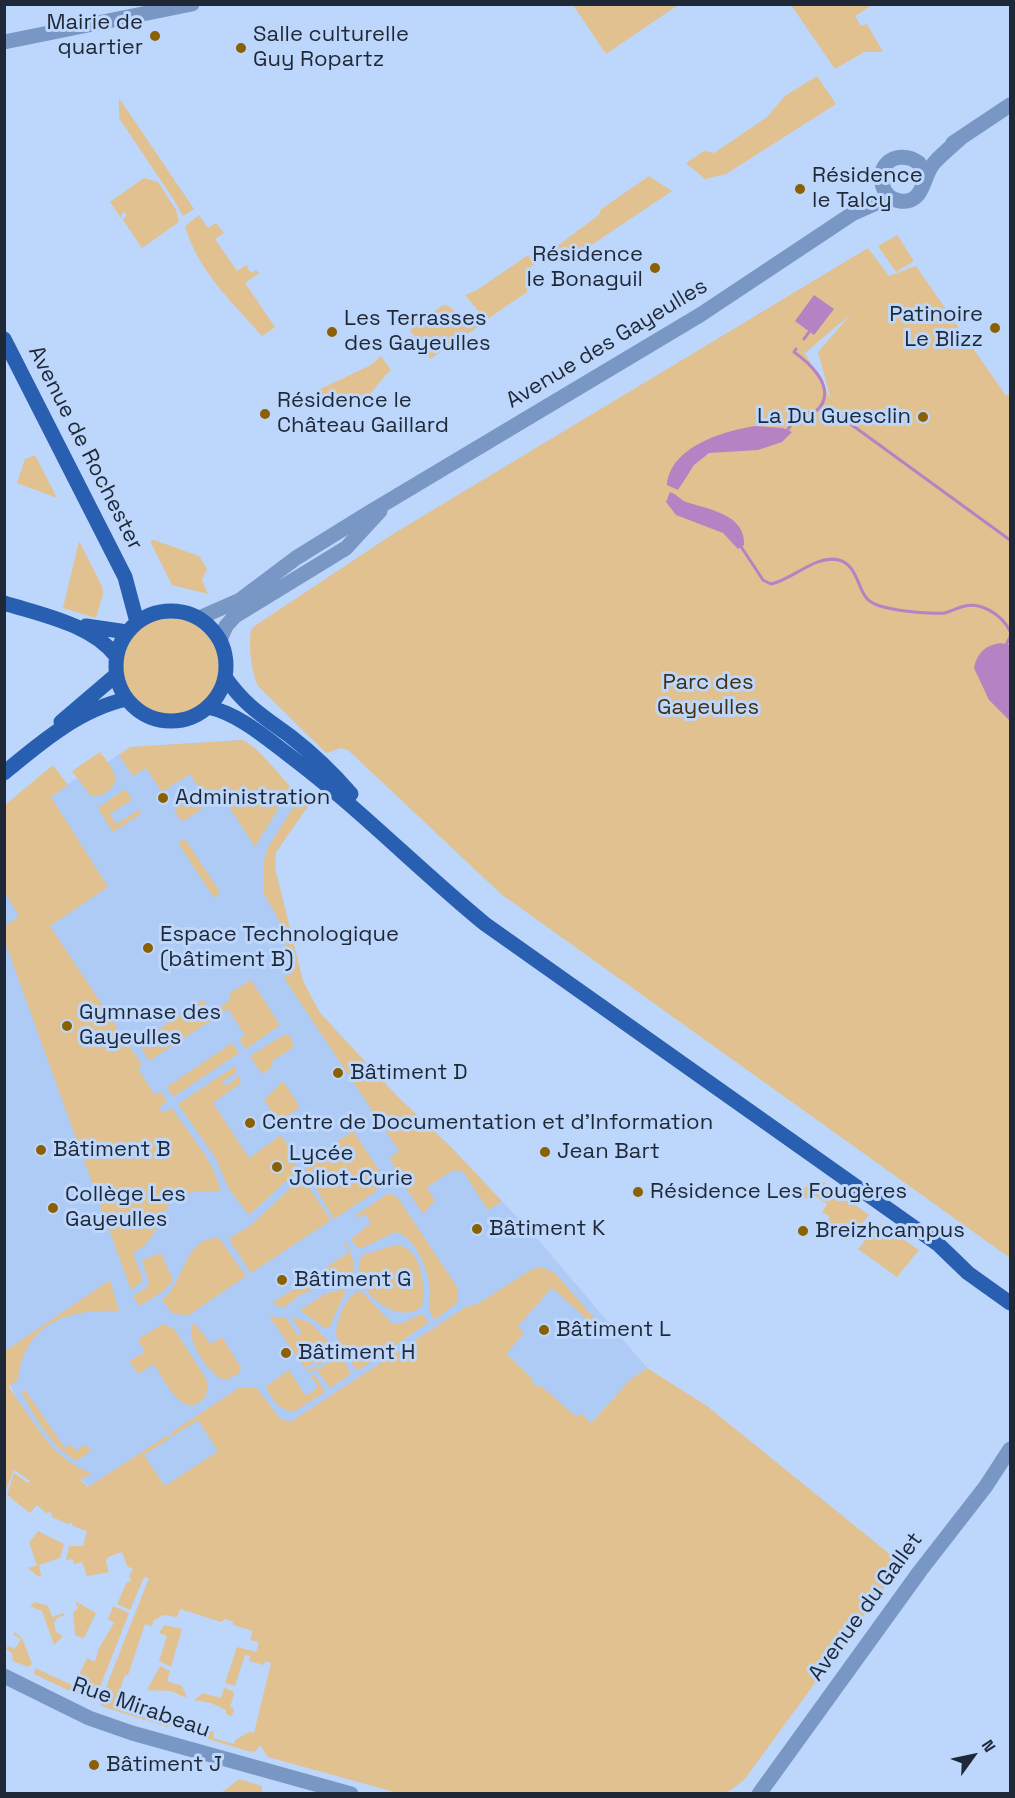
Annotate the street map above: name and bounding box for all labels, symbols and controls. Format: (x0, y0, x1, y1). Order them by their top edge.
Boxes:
place label: Mairie de quartier (46, 10, 143, 62)
place label: Salle culturelle Guy Ropartz (253, 22, 409, 74)
marker: Mairie de quartier (148, 29, 162, 43)
marker: Salle culturelle Guy Ropartz (234, 41, 248, 55)
place label: Résidence le Talcy (812, 163, 923, 214)
marker: Résidence le Talcy (793, 182, 807, 196)
place label: Résidence le Bonaguil (527, 242, 643, 294)
marker: Résidence le Bonaguil (648, 261, 662, 275)
street label: Avenue des Gayeulles (502, 273, 712, 415)
place label: Patinoire Le Blizz (889, 302, 983, 354)
place label: Les Terrasses des Gayeulles (344, 306, 491, 358)
marker: Patinoire Le Blizz (988, 321, 1002, 335)
marker: Les Terrasses des Gayeulles (325, 325, 339, 339)
street label: Avenue de Rochester (22, 341, 148, 555)
place label: Résidence le Château Gaillard (277, 388, 449, 440)
place label: La Du Guesclin (757, 404, 911, 430)
marker: Résidence le Château Gaillard (258, 407, 272, 421)
marker: La Du Guesclin (916, 410, 930, 424)
park label: Parc des Gayeulles (657, 670, 759, 722)
place label: Administration (175, 785, 330, 811)
marker: Administration (156, 791, 170, 805)
place label: Espace Technologique (bâtiment B) (160, 922, 399, 974)
marker: Espace Technologique (bâtiment B) (141, 941, 155, 955)
place label: Gymnase des Gayeulles (79, 1000, 221, 1052)
marker: Gymnase des Gayeulles (60, 1019, 74, 1033)
place label: Bâtiment D (350, 1060, 467, 1086)
marker: Bâtiment D (331, 1066, 345, 1080)
place label: Centre de Documentation et d'Information (262, 1110, 713, 1136)
marker: Centre de Documentation et d'Information (243, 1116, 257, 1130)
place label: Bâtiment B (53, 1137, 170, 1163)
place label: Jean Bart (557, 1139, 660, 1165)
place label: Lycée Joliot-Curie (289, 1141, 413, 1192)
marker: Bâtiment B (34, 1143, 48, 1157)
marker: Jean Bart (538, 1145, 552, 1159)
marker: Lycée Joliot-Curie (270, 1160, 284, 1174)
place label: Résidence Les Fougères (650, 1179, 907, 1205)
place label: Collège Les Gayeulles (65, 1182, 186, 1234)
marker: Résidence Les Fougères (631, 1185, 645, 1199)
marker: Collège Les Gayeulles (46, 1201, 60, 1215)
place label: Bâtiment K (489, 1216, 605, 1242)
place label: Breizhcampus (815, 1218, 965, 1244)
marker: Bâtiment K (470, 1222, 484, 1236)
marker: Breizhcampus (796, 1224, 810, 1238)
place label: Bâtiment G (294, 1267, 411, 1293)
marker: Bâtiment G (275, 1273, 289, 1287)
place label: Bâtiment L (556, 1317, 671, 1343)
marker: Bâtiment L (537, 1323, 551, 1337)
place label: Bâtiment H (298, 1340, 415, 1366)
marker: Bâtiment H (279, 1346, 293, 1360)
street label: Avenue du Gallet (803, 1528, 929, 1686)
street label: Rue Mirabeau (69, 1672, 213, 1744)
north arrow (943, 1726, 1003, 1786)
text: N (977, 1736, 1000, 1756)
place label: Bâtiment J (106, 1752, 222, 1778)
marker: Bâtiment J (87, 1758, 101, 1772)

